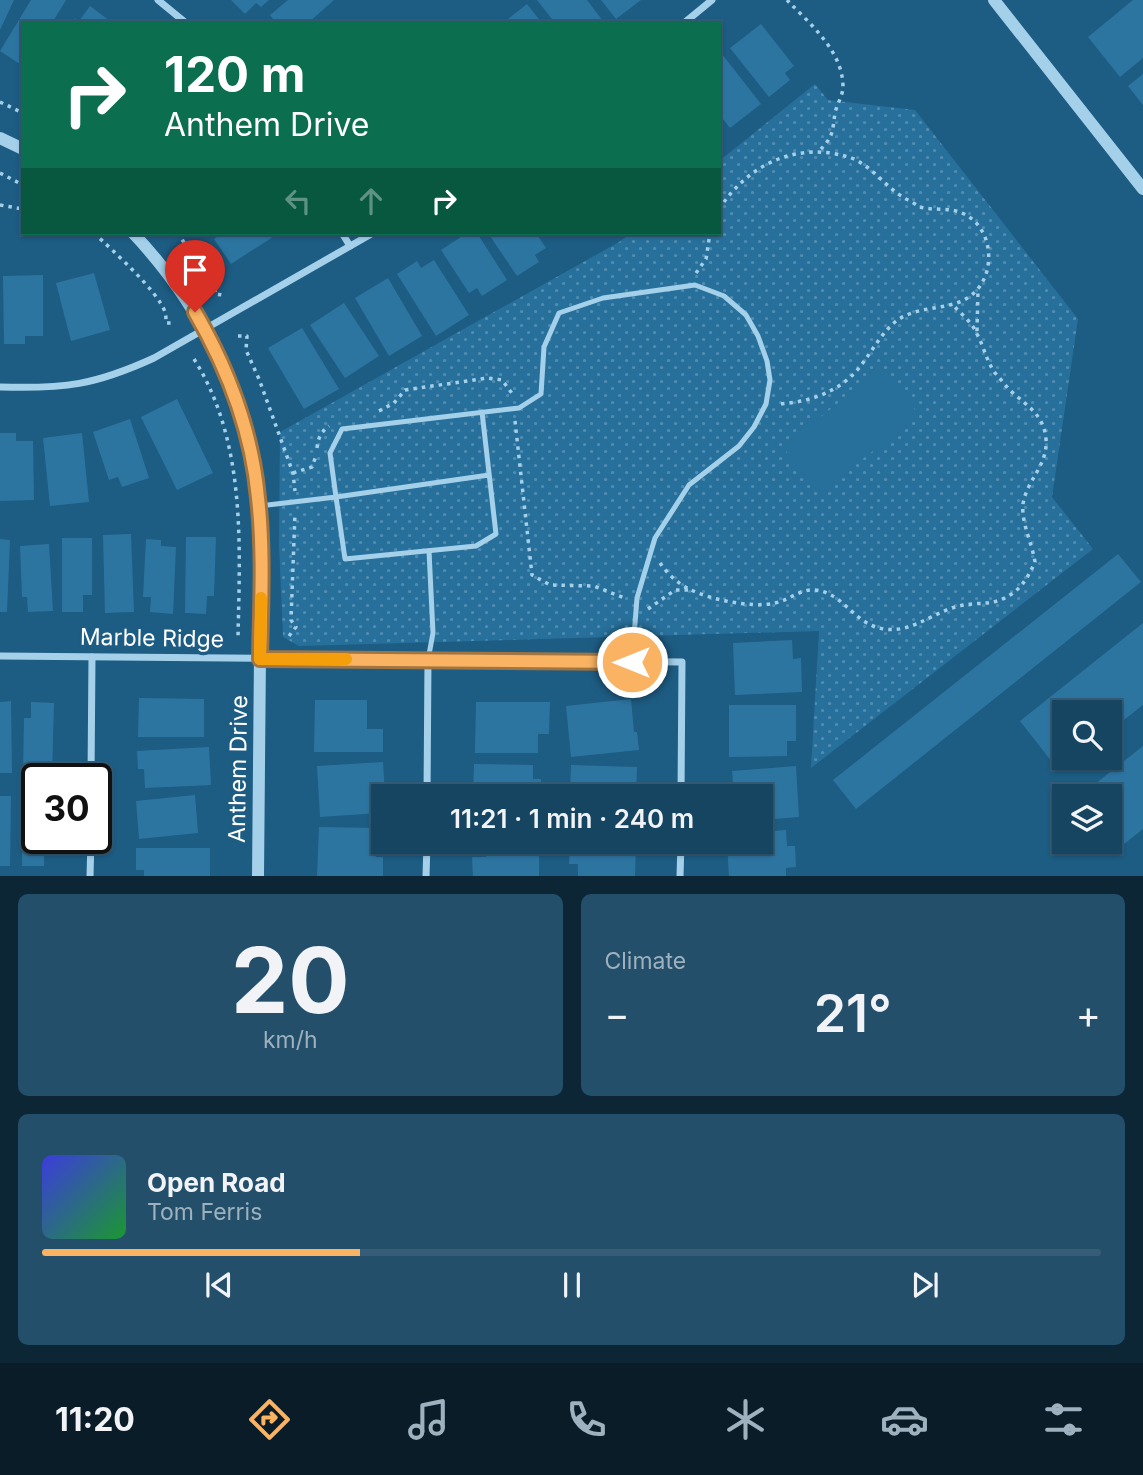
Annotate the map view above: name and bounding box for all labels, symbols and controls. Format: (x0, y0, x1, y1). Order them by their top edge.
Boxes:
text: 120 m (164, 45, 305, 104)
icon: right (49, 49, 140, 140)
text: Anthem Drive (164, 105, 369, 144)
icon: left (279, 182, 317, 220)
icon: ahead (352, 182, 390, 220)
icon: right (425, 182, 463, 220)
pin (165, 240, 225, 312)
icon: arrive (176, 251, 214, 289)
street label: Marble Ridge (80, 623, 224, 653)
position arrow (595, 625, 669, 699)
street label: Anthem Drive (223, 695, 253, 843)
map controls (1052, 700, 1122, 854)
button: search (1052, 700, 1122, 770)
speed limit sign: 30 (21, 763, 112, 854)
button: layers (1052, 784, 1122, 854)
text: 11:21 · 1 min · 240 m (450, 803, 694, 834)
text: 20 (231, 925, 350, 1035)
text: Climate (605, 947, 686, 975)
text: 21° (814, 982, 892, 1045)
text: − (605, 991, 630, 1037)
text: + (1076, 991, 1101, 1037)
text: km/h (263, 1026, 318, 1054)
text: Open Road (147, 1167, 286, 1198)
text: Tom Ferris (147, 1198, 262, 1226)
icon: previous (200, 1266, 238, 1304)
icon: pause (553, 1266, 591, 1304)
icon: next (906, 1266, 944, 1304)
icon: directions (245, 1395, 294, 1444)
icon: music (404, 1395, 453, 1444)
icon: phone (562, 1395, 611, 1444)
icon: climate (721, 1395, 770, 1444)
icon: car (880, 1395, 929, 1444)
icon: filters (1039, 1395, 1088, 1444)
text: 11:20 (55, 1400, 135, 1439)

